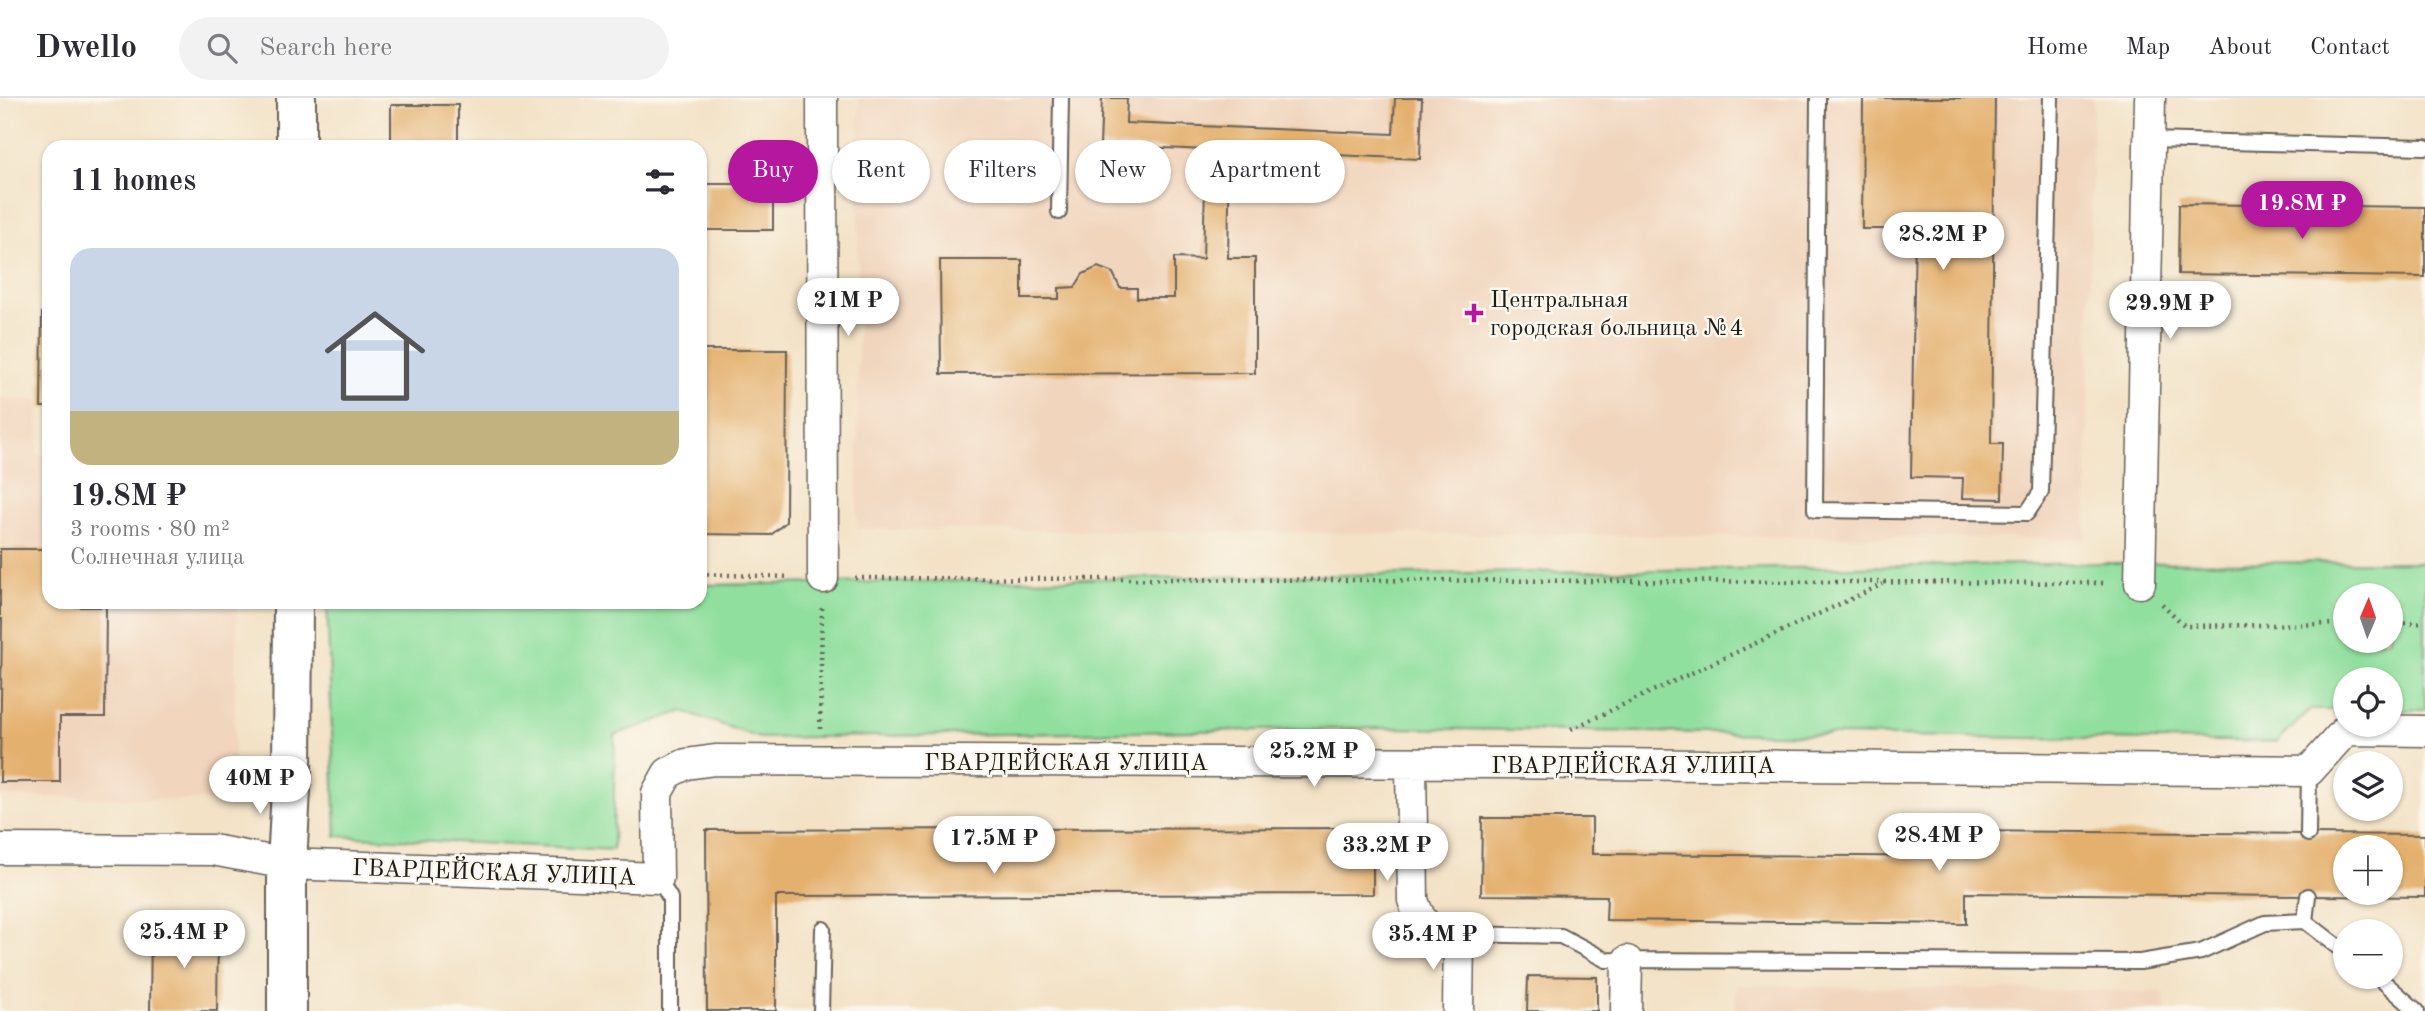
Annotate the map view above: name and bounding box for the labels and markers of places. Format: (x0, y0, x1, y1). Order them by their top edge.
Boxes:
pin: 19.8M ₽ (2237, 181, 2367, 241)
pin: 28.2M ₽ (1878, 212, 2008, 272)
pin: 21M ₽ (799, 278, 897, 338)
pin: 29.9M ₽ (2105, 282, 2235, 341)
place label: Центральная городская больница №4 (1490, 289, 1743, 341)
marker: Центральная городская больница №4 (1464, 303, 1484, 323)
pin: 25.2M ₽ (1249, 730, 1379, 789)
pin: 40M ₽ (211, 756, 309, 816)
pin: 28.4M ₽ (1874, 814, 2004, 873)
pin: 17.5M ₽ (929, 816, 1059, 876)
pin: 33.2M ₽ (1322, 824, 1452, 883)
pin: 25.4M ₽ (119, 910, 249, 970)
pin: 35.4M ₽ (1368, 912, 1498, 972)

